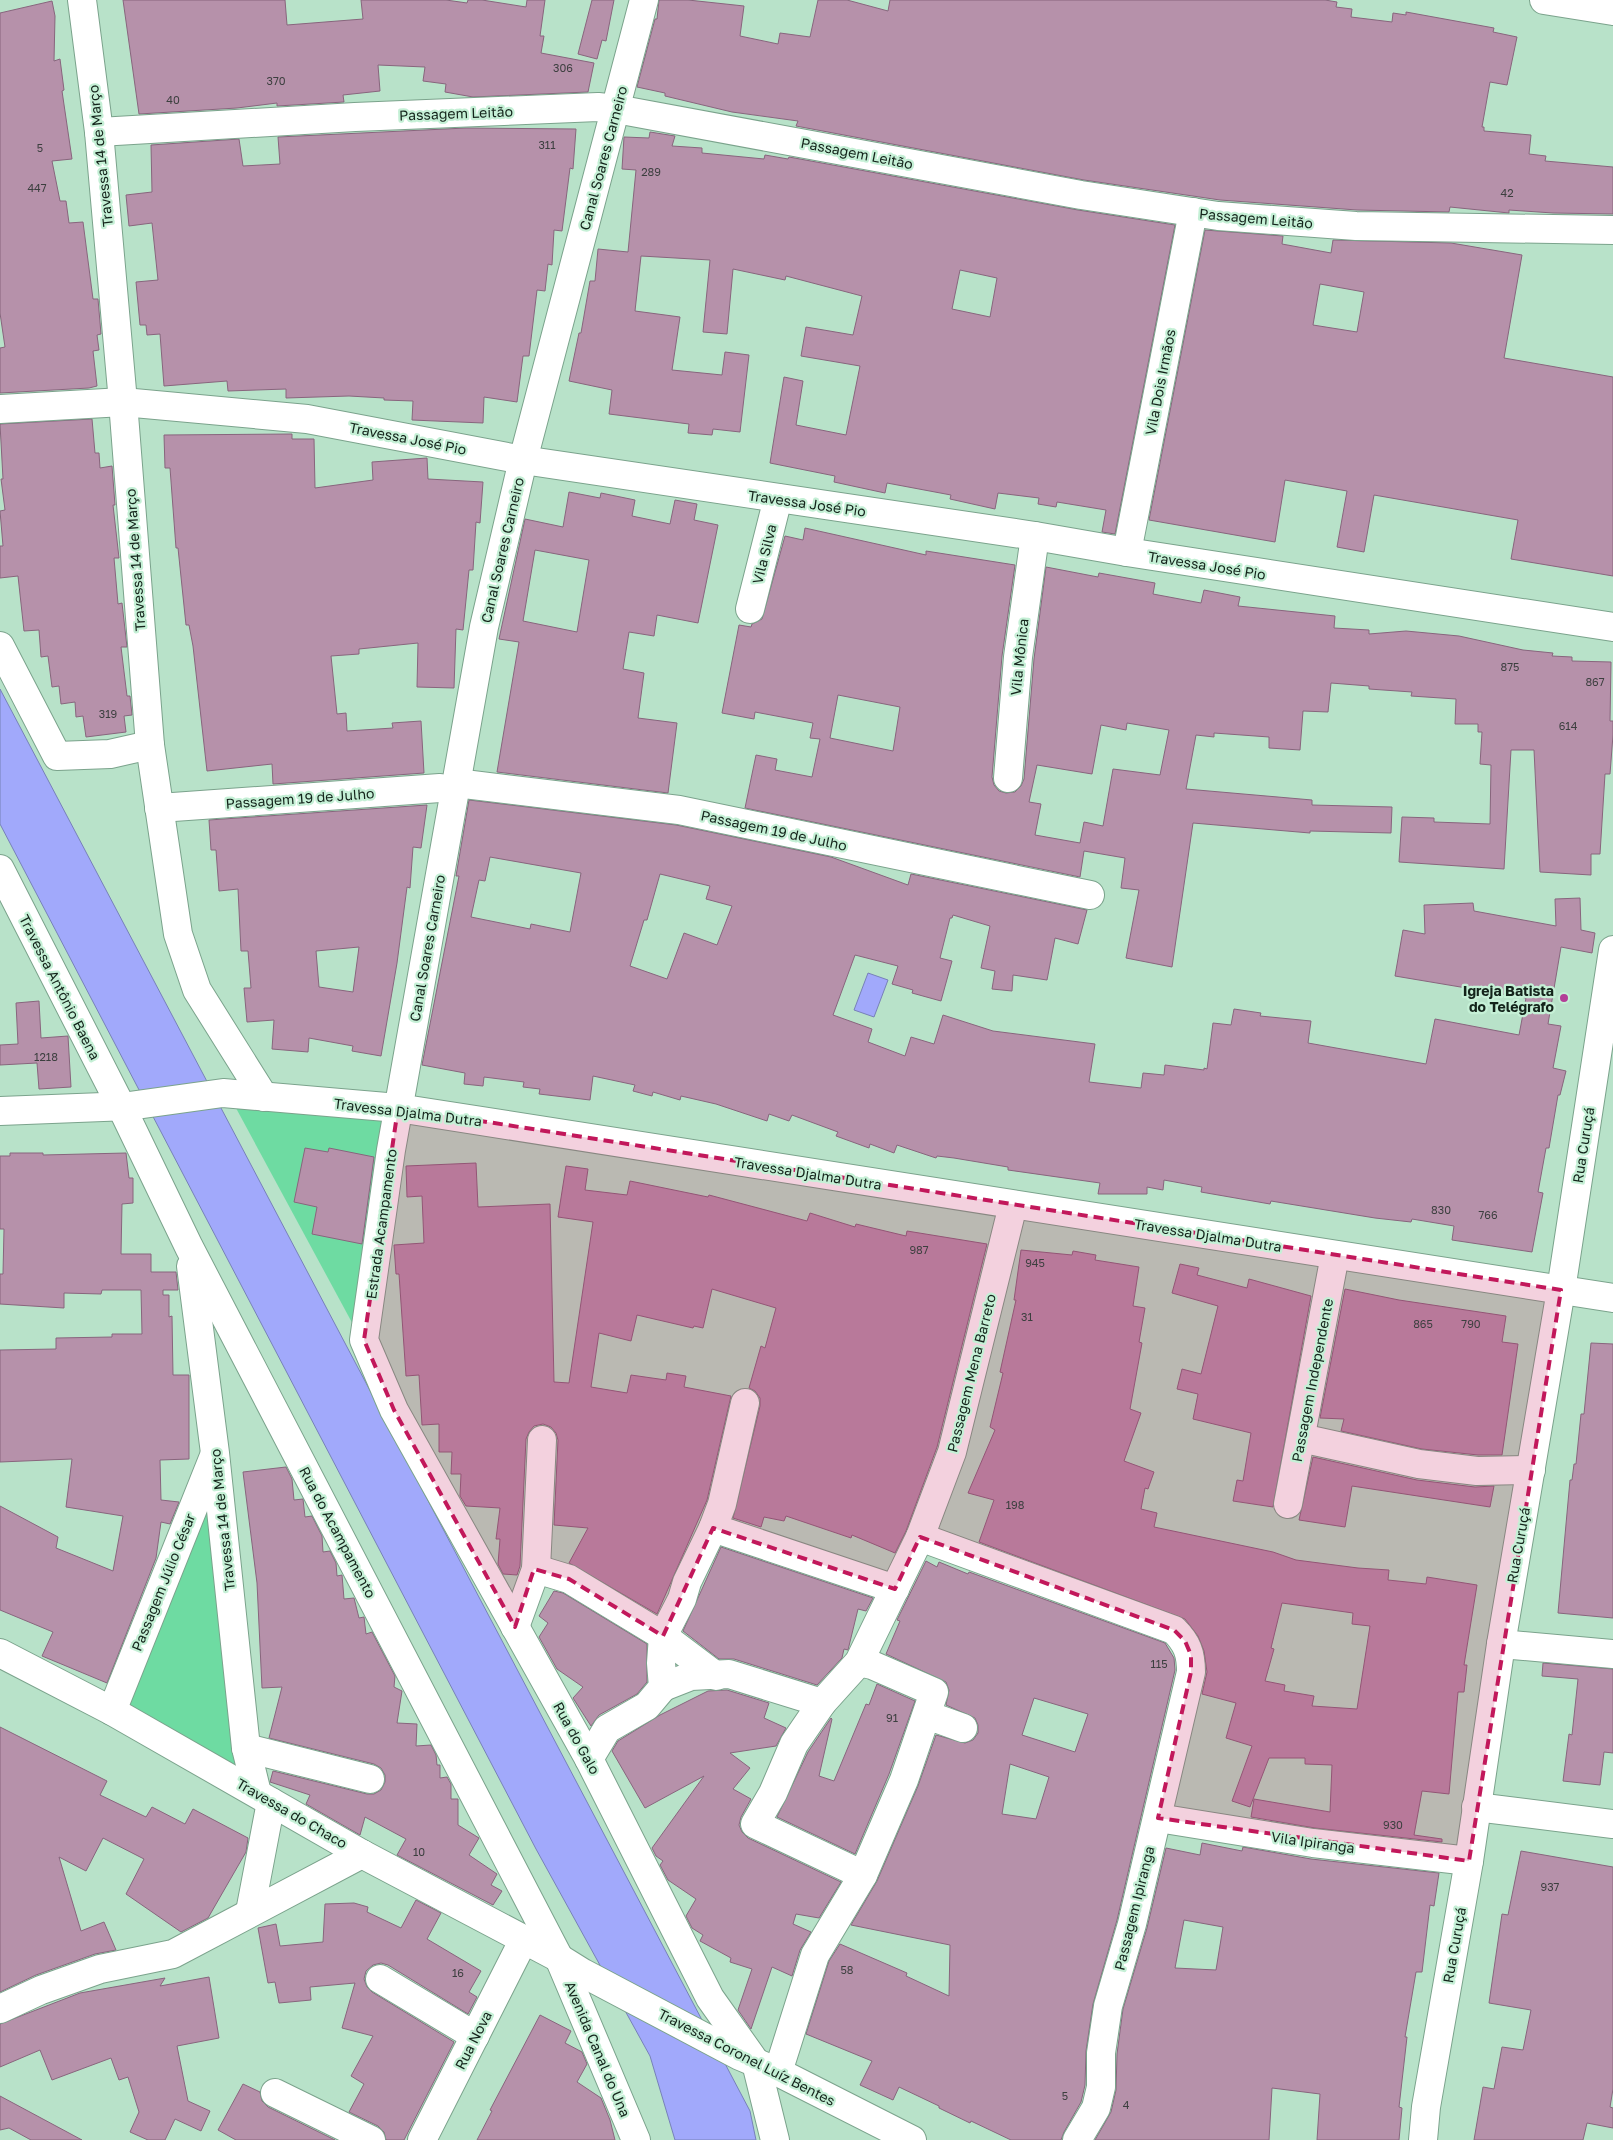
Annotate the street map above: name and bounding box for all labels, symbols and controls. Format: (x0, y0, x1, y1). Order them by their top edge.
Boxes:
house number: 306 (553, 61, 573, 74)
house number: 370 (266, 74, 286, 87)
street label: Travessa 14 de Março (84, 84, 116, 228)
street label: Canal Soares Carneiro (576, 84, 630, 232)
house number: 40 (166, 93, 180, 106)
street label: Passagem Leitão (399, 103, 513, 123)
street label: Passagem Leitão (799, 134, 915, 172)
house number: 311 (538, 138, 556, 151)
house number: 5 (37, 141, 43, 154)
house number: 289 (641, 165, 661, 178)
house number: 447 (27, 181, 47, 194)
house number: 42 (1500, 186, 1514, 199)
street label: Passagem Leitão (1199, 205, 1313, 231)
street label: Vila Dois Irmãos (1141, 327, 1179, 437)
street label: Travessa José Pio (348, 418, 468, 458)
street label: Canal Soares Carneiro (477, 476, 527, 624)
street label: Travessa José Pio (747, 486, 867, 520)
street label: Travessa 14 de Março (122, 488, 148, 632)
street label: Vila Silva (748, 522, 780, 586)
street label: Travessa José Pio (1147, 547, 1267, 583)
street label: Vila Mônica (1007, 618, 1031, 696)
house number: 875 (1501, 660, 1519, 673)
house number: 867 (1585, 675, 1605, 688)
house number: 319 (99, 707, 117, 720)
house number: 614 (1559, 719, 1578, 732)
street label: Passagem 19 de Julho (225, 784, 375, 812)
street label: Passagem 19 de Julho (699, 806, 849, 854)
street label: Canal Soares Carneiro (406, 873, 448, 1023)
street label: Travessa Antônio Baena (16, 912, 104, 1062)
place label: Igreja Batista do Telégrafo (1463, 982, 1554, 1015)
marker: Igreja Batista do Telégrafo (1558, 992, 1570, 1004)
house number: 1218 (34, 1050, 58, 1063)
street label: Travessa Djalma Dutra (333, 1094, 483, 1130)
street label: Rua Curuçá (1569, 1106, 1597, 1184)
street label: Estrada Acampamento (362, 1148, 400, 1300)
street label: Travessa Djalma Dutra (733, 1153, 883, 1193)
house number: 830 (1431, 1203, 1451, 1216)
house number: 766 (1478, 1208, 1498, 1221)
street label: Travessa Djalma Dutra (1133, 1215, 1283, 1255)
house number: 987 (909, 1243, 929, 1256)
house number: 945 (1025, 1256, 1045, 1269)
street label: Passagem Mena Barreto (943, 1292, 999, 1454)
street label: Passagem Independente (1288, 1297, 1336, 1463)
house number: 31 (1021, 1310, 1033, 1323)
house number: 865 (1413, 1317, 1433, 1330)
house number: 790 (1461, 1317, 1481, 1330)
street label: Travessa 14 de Março (206, 1448, 238, 1592)
street label: Rua do Acampamento (296, 1463, 380, 1601)
house number: 198 (1006, 1498, 1025, 1511)
street label: Rua Curuçá (1503, 1506, 1533, 1584)
street label: Passagem Júlio César (128, 1510, 199, 1653)
house number: 115 (1150, 1657, 1168, 1670)
street label: Rua do Galo (550, 1699, 604, 1777)
house number: 91 (886, 1711, 898, 1724)
street label: Travessa do Chaco (234, 1774, 350, 1852)
house number: 930 (1383, 1818, 1403, 1831)
street label: Vila Ipiranga (1270, 1828, 1356, 1856)
street label: Passagem Ipiranga (1110, 1844, 1158, 1972)
house number: 10 (413, 1845, 425, 1858)
house number: 937 (1541, 1880, 1560, 1893)
street label: Rua Curuçá (1439, 1906, 1469, 1984)
house number: 58 (840, 1963, 854, 1976)
house number: 16 (452, 1966, 464, 1979)
street label: Avenida Canal do Una (562, 1979, 634, 2119)
street label: Travessa Coronel Luíz Bentes (656, 2005, 838, 2109)
street label: Rua Nova (451, 2008, 495, 2072)
house number: 5 (1062, 2089, 1068, 2102)
house number: 4 (1123, 2098, 1130, 2111)

